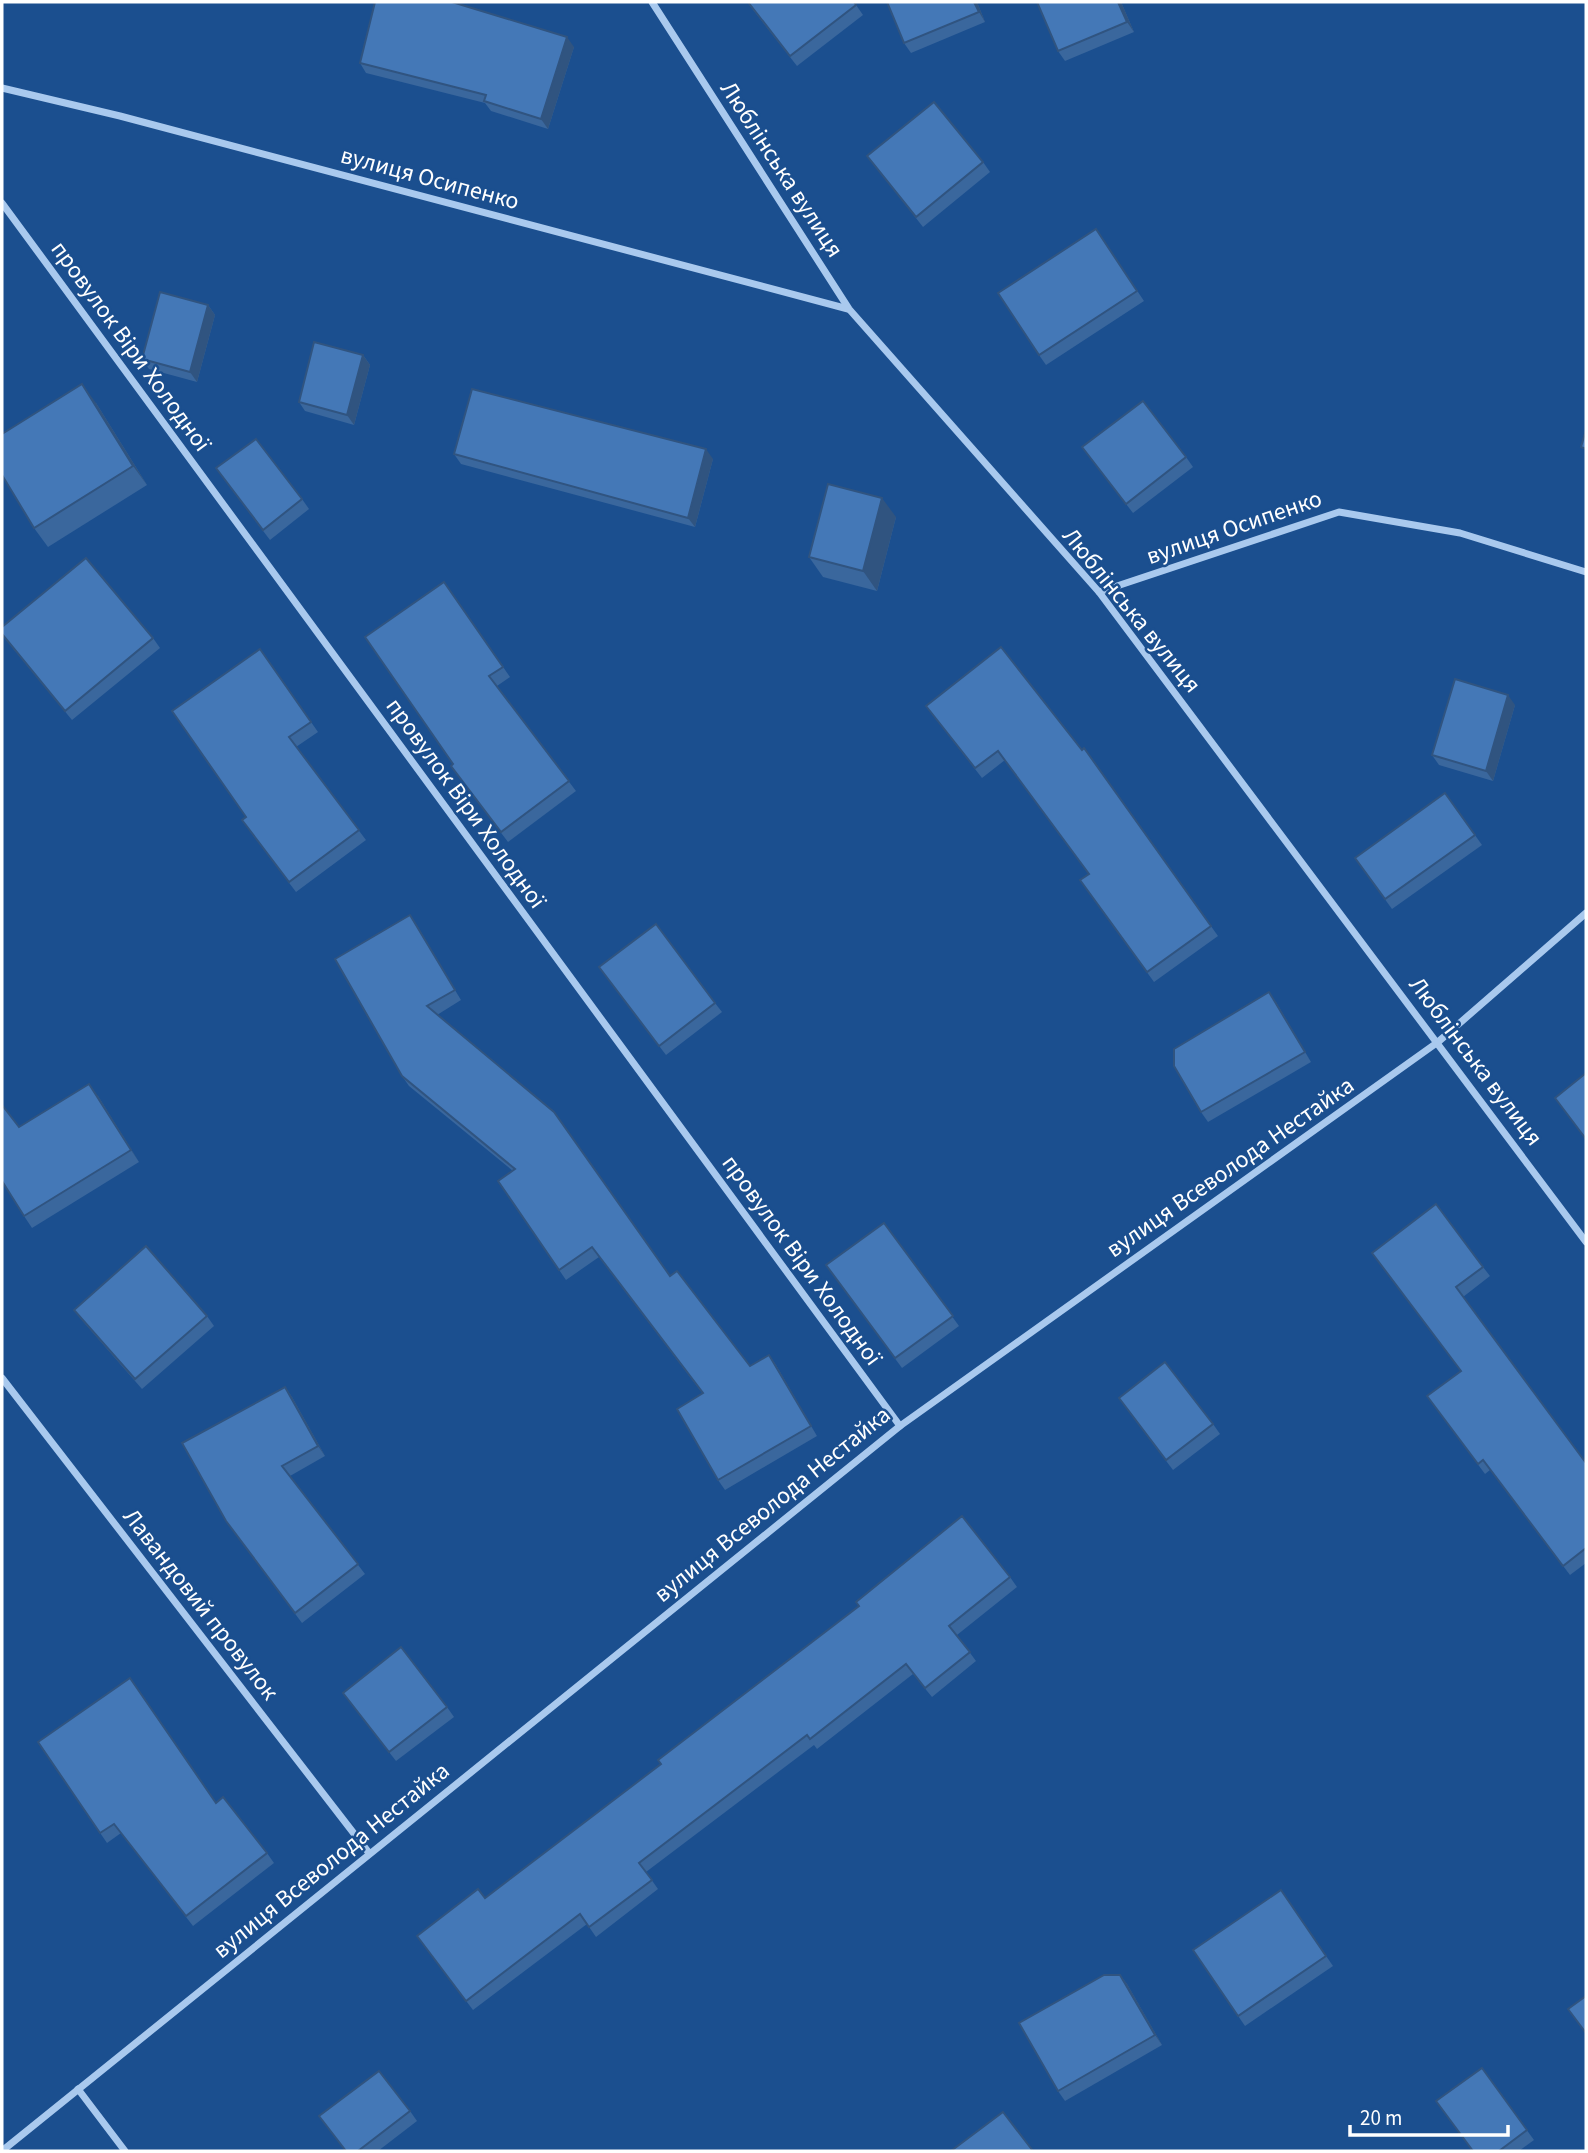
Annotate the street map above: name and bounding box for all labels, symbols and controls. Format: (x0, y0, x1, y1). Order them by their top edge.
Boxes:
street label: Люблінська вулиця (711, 74, 852, 264)
street label: вулиця Осипенко (337, 138, 523, 219)
street label: провулок Віри Холодної (42, 234, 220, 460)
street label: вулиця Осипенко (1142, 481, 1327, 574)
street label: Люблінська вулиця (1054, 520, 1209, 701)
street label: провулок Віри Холодної (377, 691, 555, 917)
street label: Люблінська вулиця (1400, 969, 1551, 1153)
street label: вулиця Всеволода Нестайка (1099, 1068, 1361, 1266)
street label: провулок Віри Холодної (713, 1148, 891, 1374)
street label: вулиця Всеволода Нестайка (647, 1398, 898, 1611)
street label: Лавандовий провулок (114, 1501, 287, 1708)
street label: вулиця Всеволода Нестайка (206, 1754, 457, 1967)
scale bar (1350, 2094, 1508, 2138)
text: 20 m (1360, 2103, 1402, 2133)

